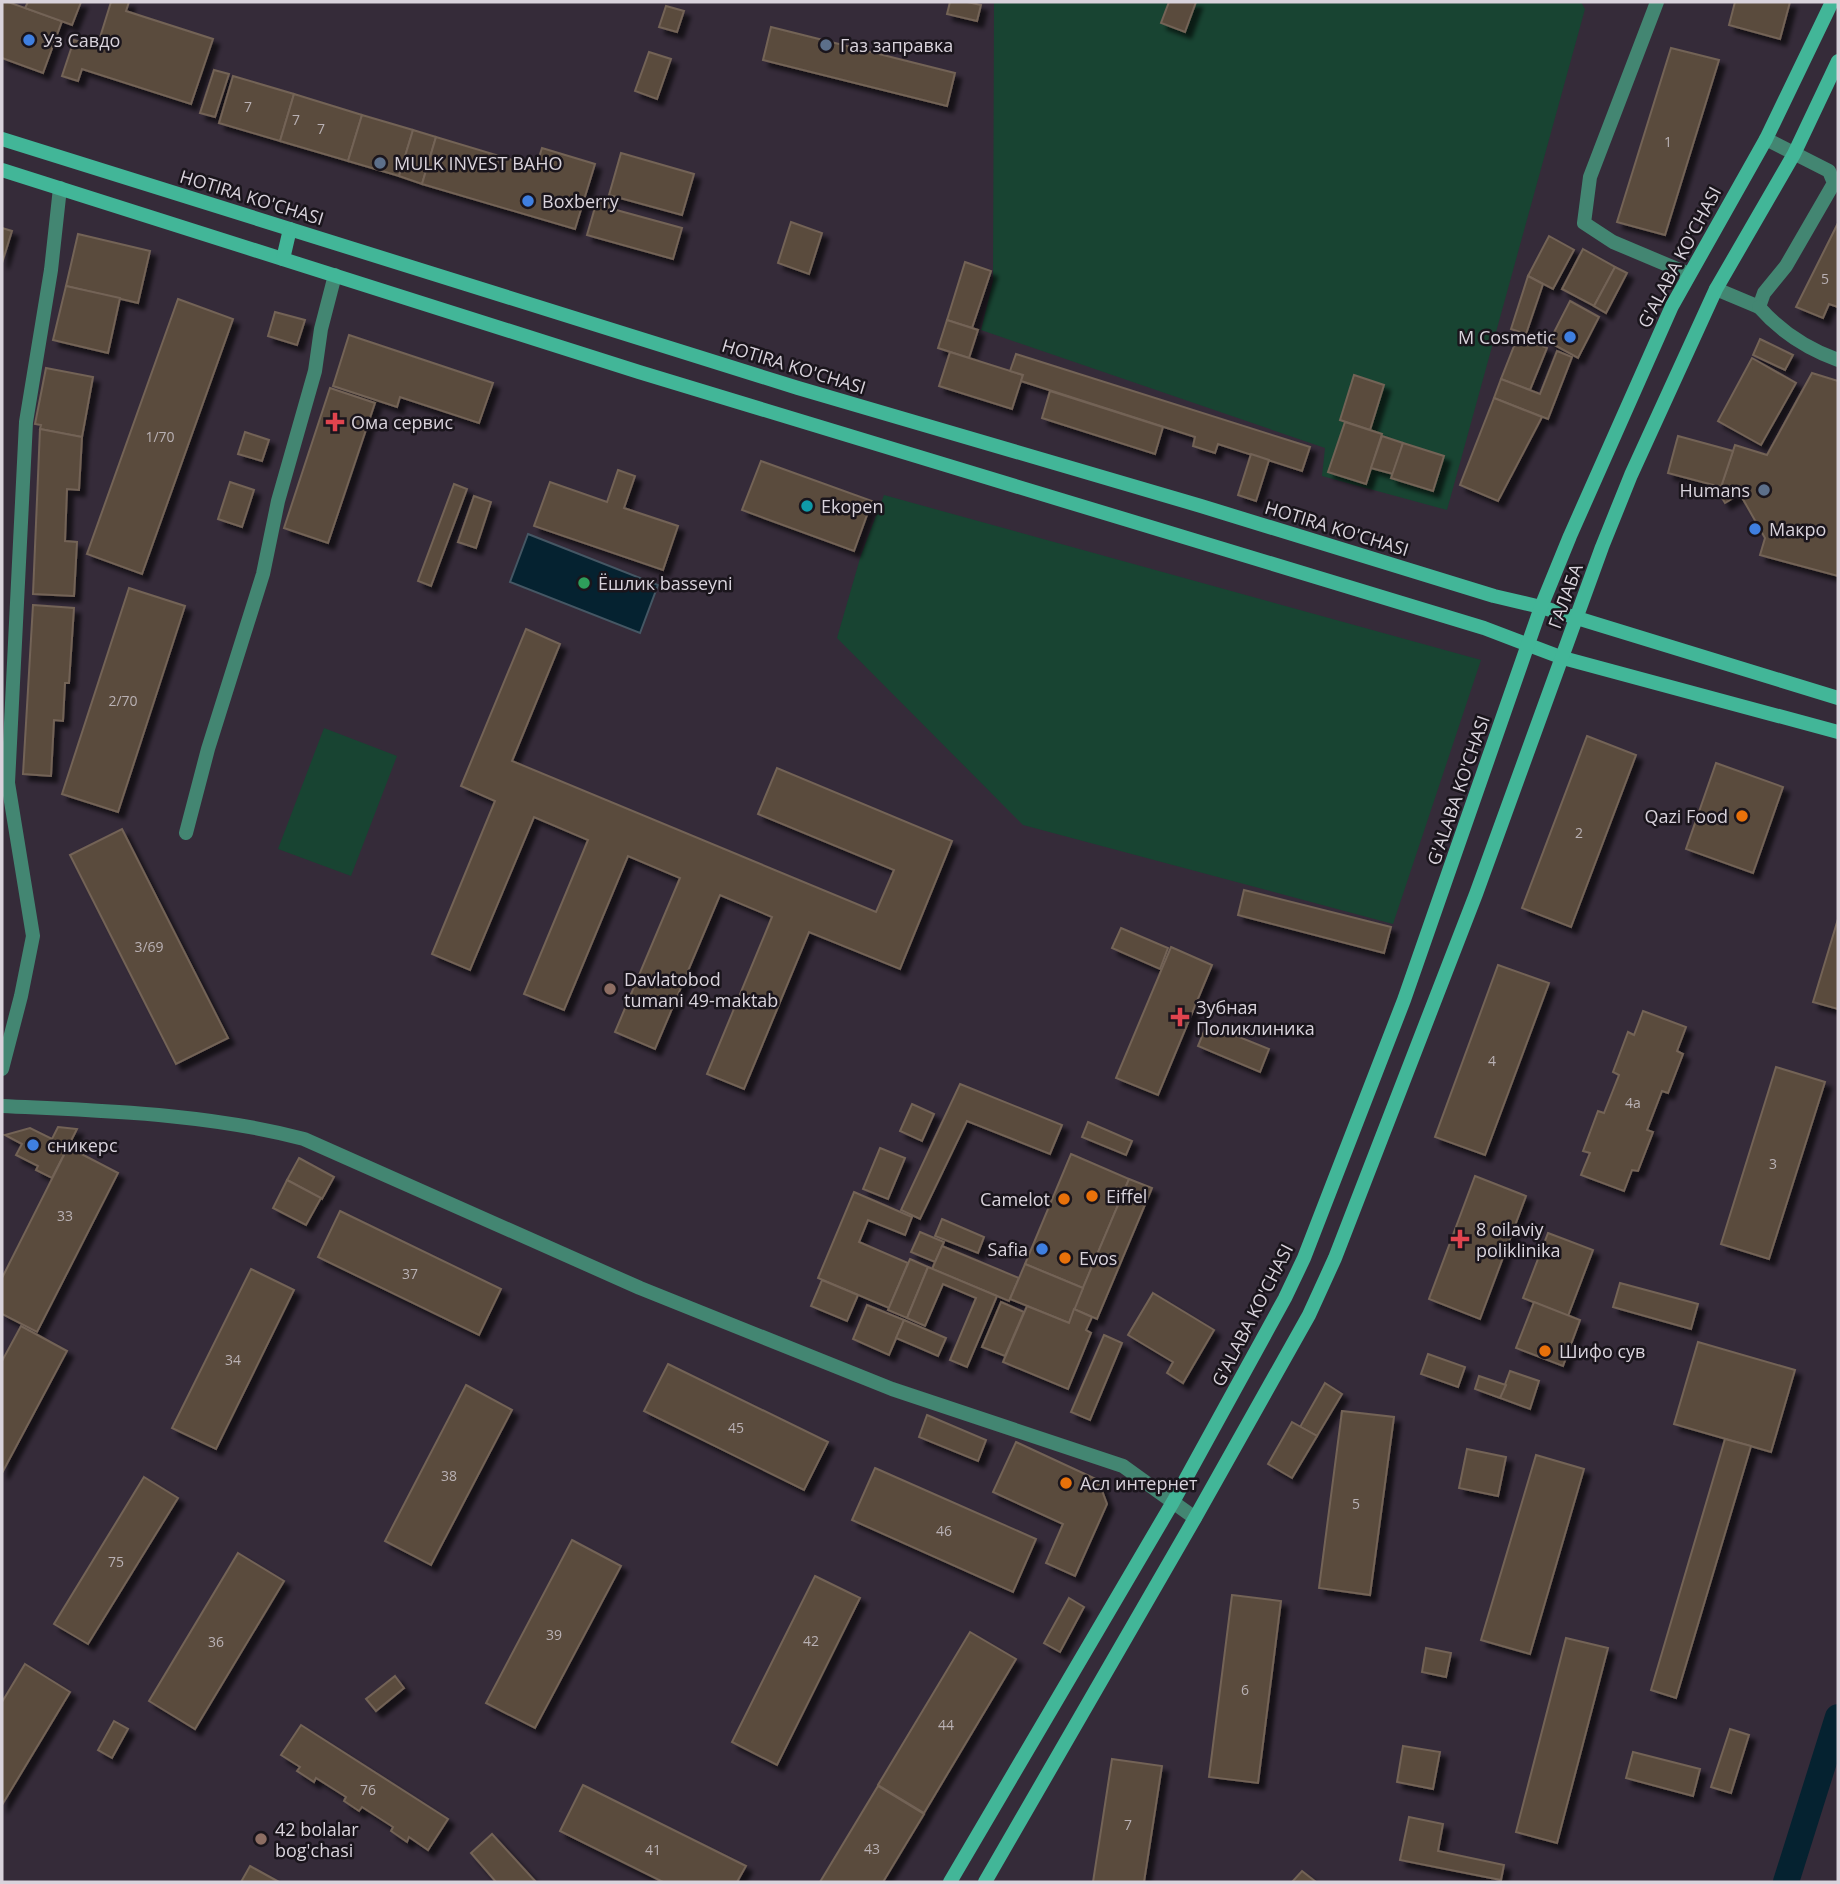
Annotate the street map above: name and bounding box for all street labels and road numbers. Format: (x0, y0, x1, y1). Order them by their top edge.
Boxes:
street label: HOTIRA KO'CHASI (177, 164, 327, 230)
street label: G'ALABA KO'CHASI (1632, 182, 1726, 332)
street label: HOTIRA KO'CHASI (719, 333, 869, 399)
street label: HOTIRA KO'CHASI (1262, 495, 1412, 561)
street label: ГАЛАБА (1542, 560, 1588, 632)
street label: G'ALABA KO'CHASI (1421, 712, 1495, 868)
street label: G'ALABA KO'CHASI (1206, 1240, 1298, 1390)

